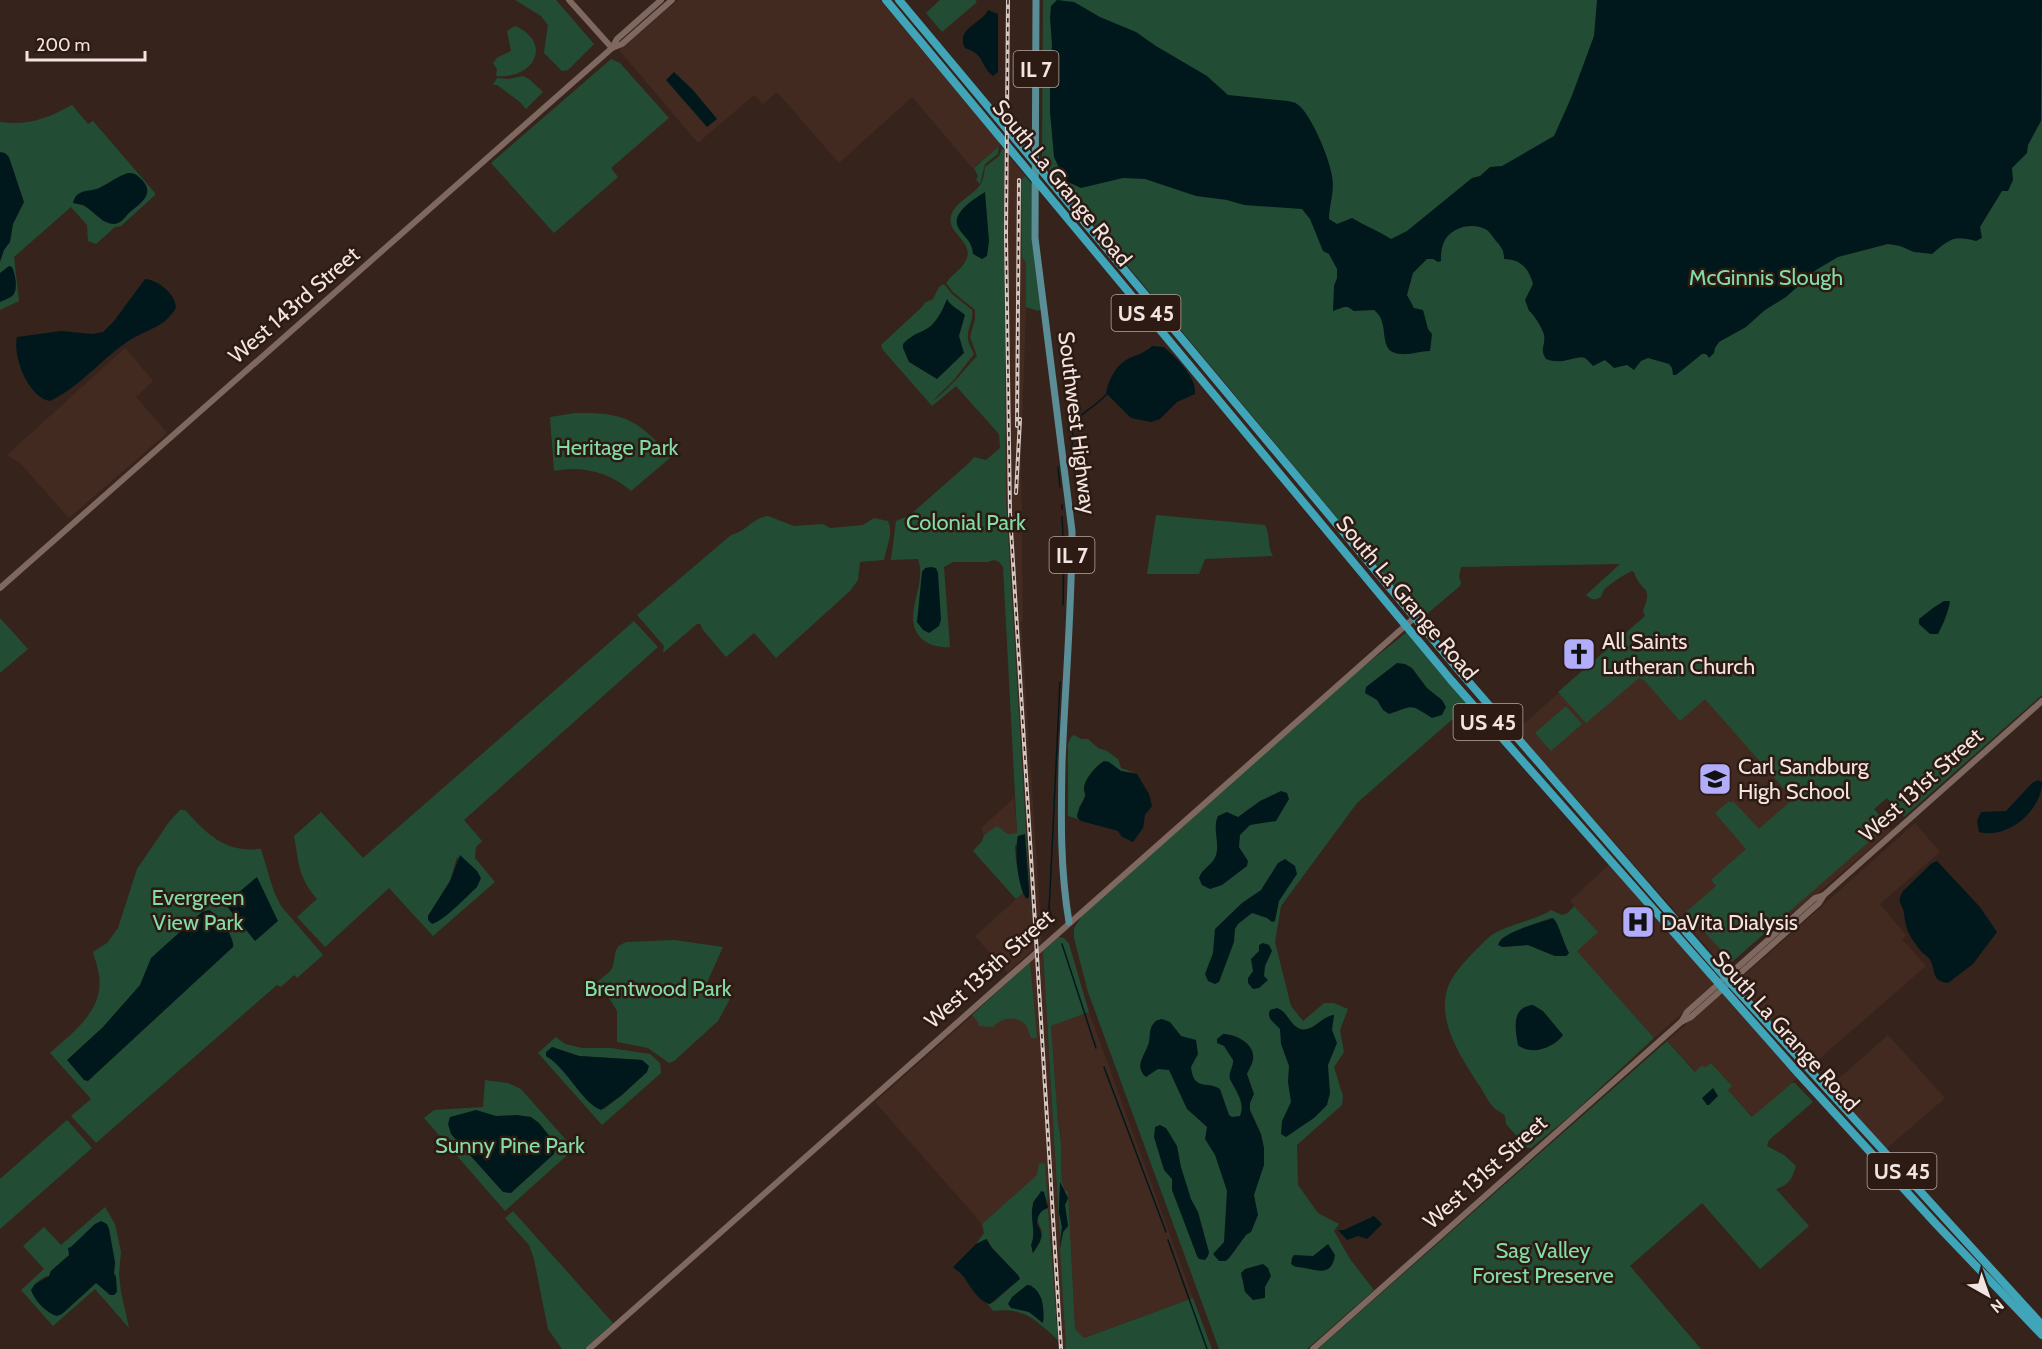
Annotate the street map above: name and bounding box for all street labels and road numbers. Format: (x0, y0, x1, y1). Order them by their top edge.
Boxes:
road number: IL 7 (1014, 51, 1058, 87)
street label: South La Grange Road (987, 94, 1137, 272)
street label: West 143rd Street (223, 240, 365, 369)
road number: US 45 (1112, 295, 1180, 331)
street label: Southwest Highway (1052, 330, 1102, 516)
street label: South La Grange Road (1330, 510, 1484, 686)
road number: IL 7 (1050, 537, 1094, 573)
road number: US 45 (1454, 704, 1522, 740)
street label: West 131st Street (1854, 722, 1989, 848)
street label: West 135th Street (919, 904, 1060, 1034)
street label: South La Grange Road (1707, 945, 1865, 1117)
street label: West 131st Street (1418, 1109, 1553, 1235)
road number: US 45 (1868, 1153, 1936, 1189)

